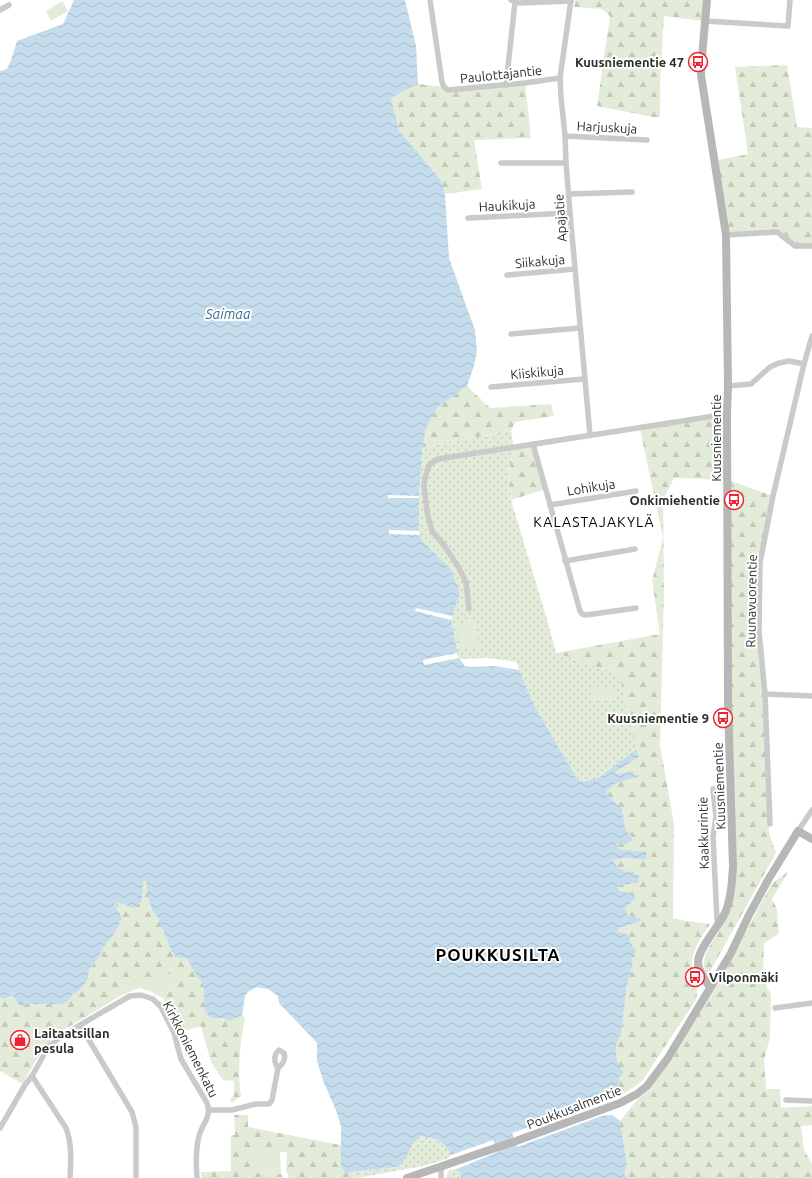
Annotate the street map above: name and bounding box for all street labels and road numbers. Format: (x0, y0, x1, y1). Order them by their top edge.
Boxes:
street label: Paulottajantie (459, 63, 543, 85)
street label: Harjuskuja (576, 118, 638, 136)
street label: Apajatie (551, 194, 569, 242)
street label: Haukikuja (478, 197, 536, 213)
street label: Siikakuja (514, 252, 566, 270)
street label: Kiiskikuja (510, 363, 564, 381)
street label: Kuusniementie (709, 394, 723, 482)
street label: Lohikuja (566, 476, 616, 498)
street label: Ruunavuorentie (743, 554, 759, 648)
street label: Kuusniementie (710, 742, 728, 830)
street label: Kaakkurintie (695, 797, 711, 869)
street label: Kirkkoniemenkatu (161, 999, 221, 1099)
street label: Poukkusalmentie (525, 1083, 623, 1131)

